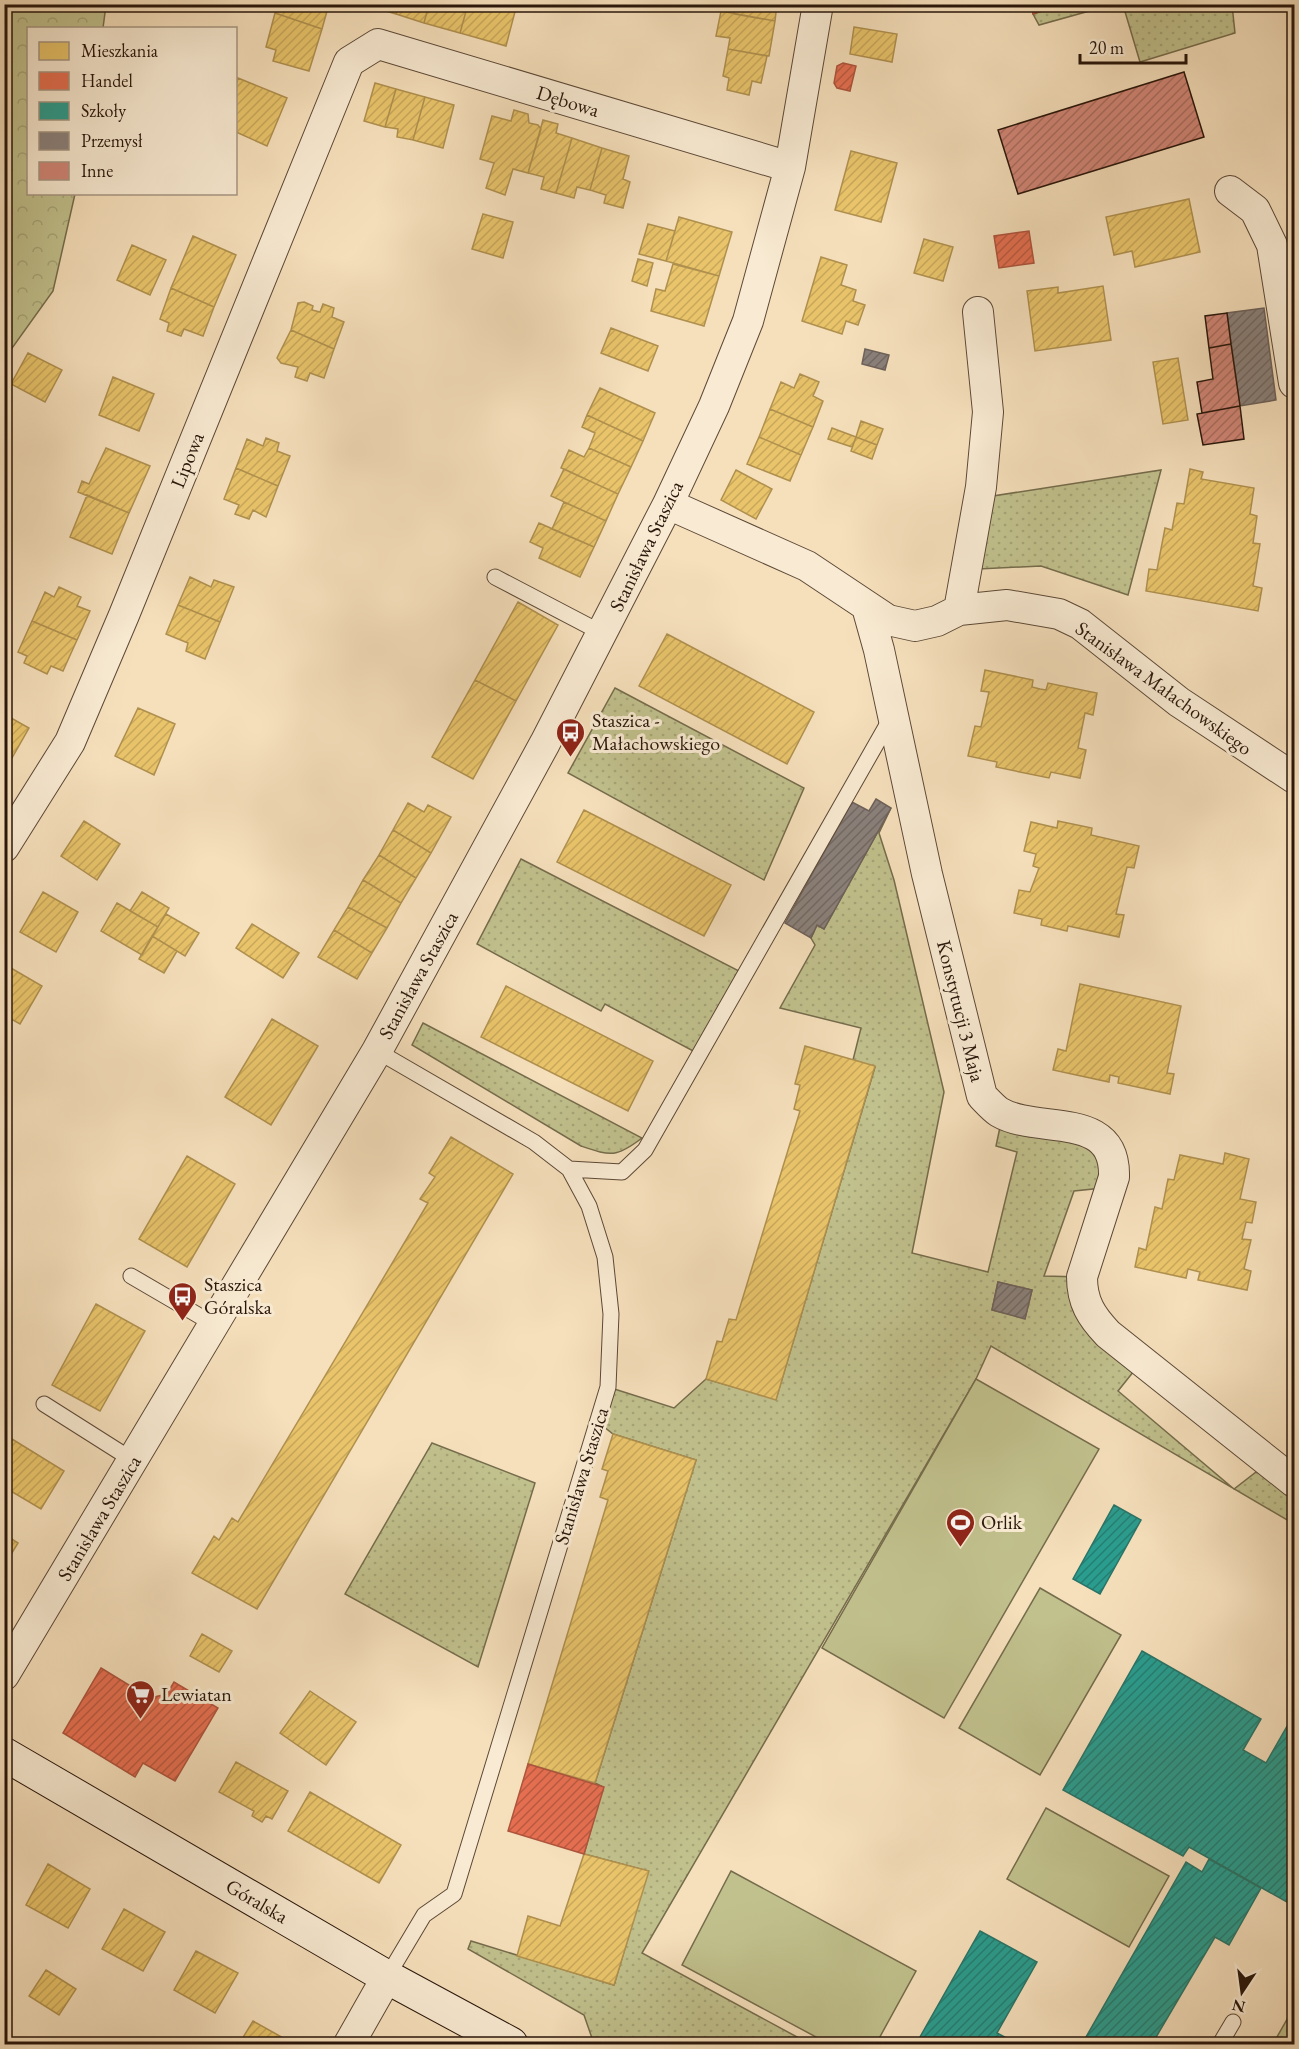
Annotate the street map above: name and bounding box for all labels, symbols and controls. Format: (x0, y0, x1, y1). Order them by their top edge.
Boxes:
legend (27, 27, 237, 195)
scale bar (1080, 27, 1186, 65)
text: 20 m (1089, 36, 1124, 59)
text: Mieszkania (81, 39, 159, 62)
text: Handel (81, 69, 133, 92)
street label: Dębowa (534, 79, 602, 123)
text: Szkoły (81, 99, 126, 122)
text: Przemysł (81, 129, 143, 152)
text: Inne (81, 159, 113, 182)
street label: Lipowa (164, 428, 210, 492)
street label: Stanisława Staszica (603, 476, 689, 616)
street label: Stanisława Małachowskiego (1071, 615, 1258, 761)
place label: Staszica - Małachowskiego (592, 707, 720, 756)
bus stop icon: Staszica - Małachowskiego (555, 716, 587, 758)
street label: Stanisława Staszica (372, 906, 464, 1044)
street label: Konstytucji 3 Maja (931, 938, 991, 1084)
place label: Staszica Góralska (204, 1271, 272, 1320)
bus stop icon: Staszica Góralska (167, 1280, 199, 1322)
street label: Stanisława Staszica (548, 1404, 614, 1548)
street label: Stanisława Staszica (51, 1450, 147, 1586)
sports icon: Orlik (944, 1506, 976, 1548)
place label: Orlik (981, 1509, 1023, 1535)
supermarket icon: Lewiatan (124, 1678, 156, 1720)
place label: Lewiatan (161, 1681, 232, 1707)
street label: Góralska (221, 1873, 293, 1929)
north arrow (1212, 1962, 1272, 2022)
text: N (1230, 1994, 1247, 2018)

